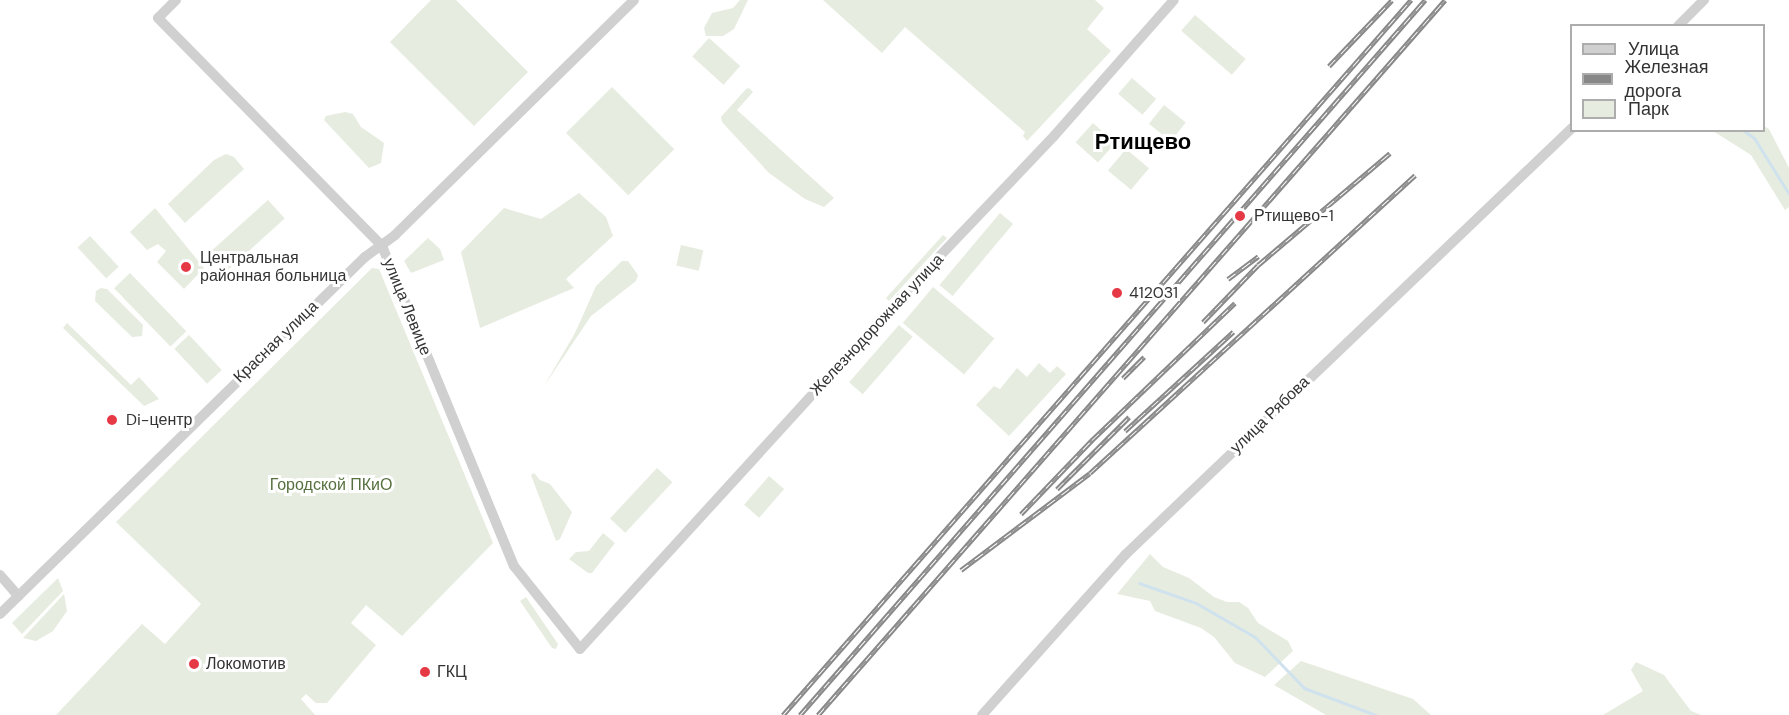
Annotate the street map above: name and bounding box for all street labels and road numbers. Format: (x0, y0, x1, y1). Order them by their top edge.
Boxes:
street label: Железнодорожная улица (806, 250, 948, 400)
street label: улица Левице (379, 256, 435, 358)
street label: Красная улица (230, 297, 322, 387)
street label: улица Рябова (1227, 373, 1313, 457)

